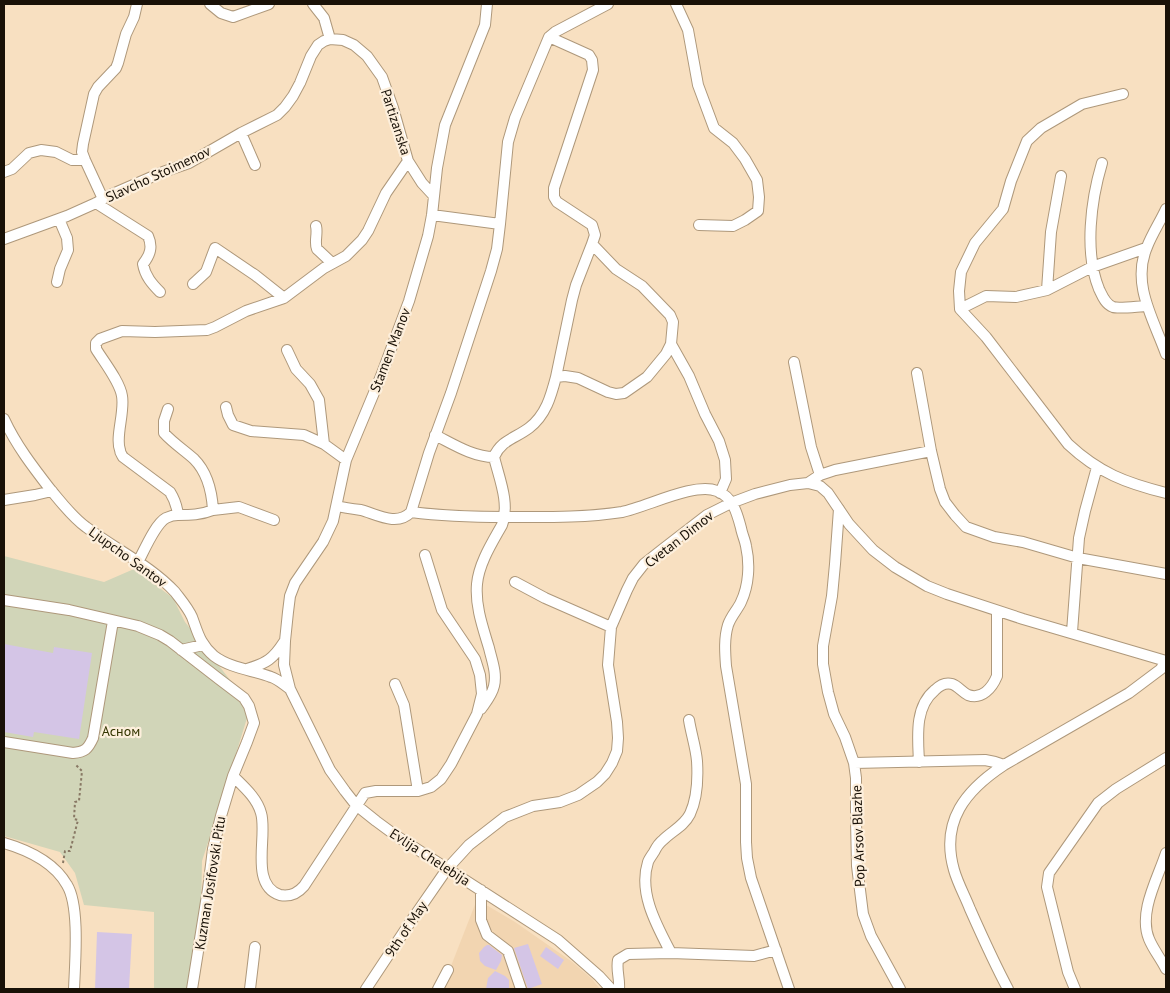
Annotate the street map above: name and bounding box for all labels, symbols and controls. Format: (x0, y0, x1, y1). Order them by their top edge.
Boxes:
street label: Partizanska (377, 87, 415, 157)
street label: Slavcho Stoimenov (103, 142, 214, 206)
street label: Stamen Manov (366, 305, 414, 395)
street label: Cvetan Dimov (641, 506, 717, 572)
street label: Ljupcho Santov (85, 523, 171, 591)
park label: Асном (102, 722, 140, 740)
street label: Pop Arsov Blazhe (847, 785, 869, 887)
street label: Kuzman Josifovski Pitu (191, 815, 229, 951)
street label: Evlija Chelebija (386, 824, 474, 890)
street label: 9th of May (381, 897, 432, 961)

